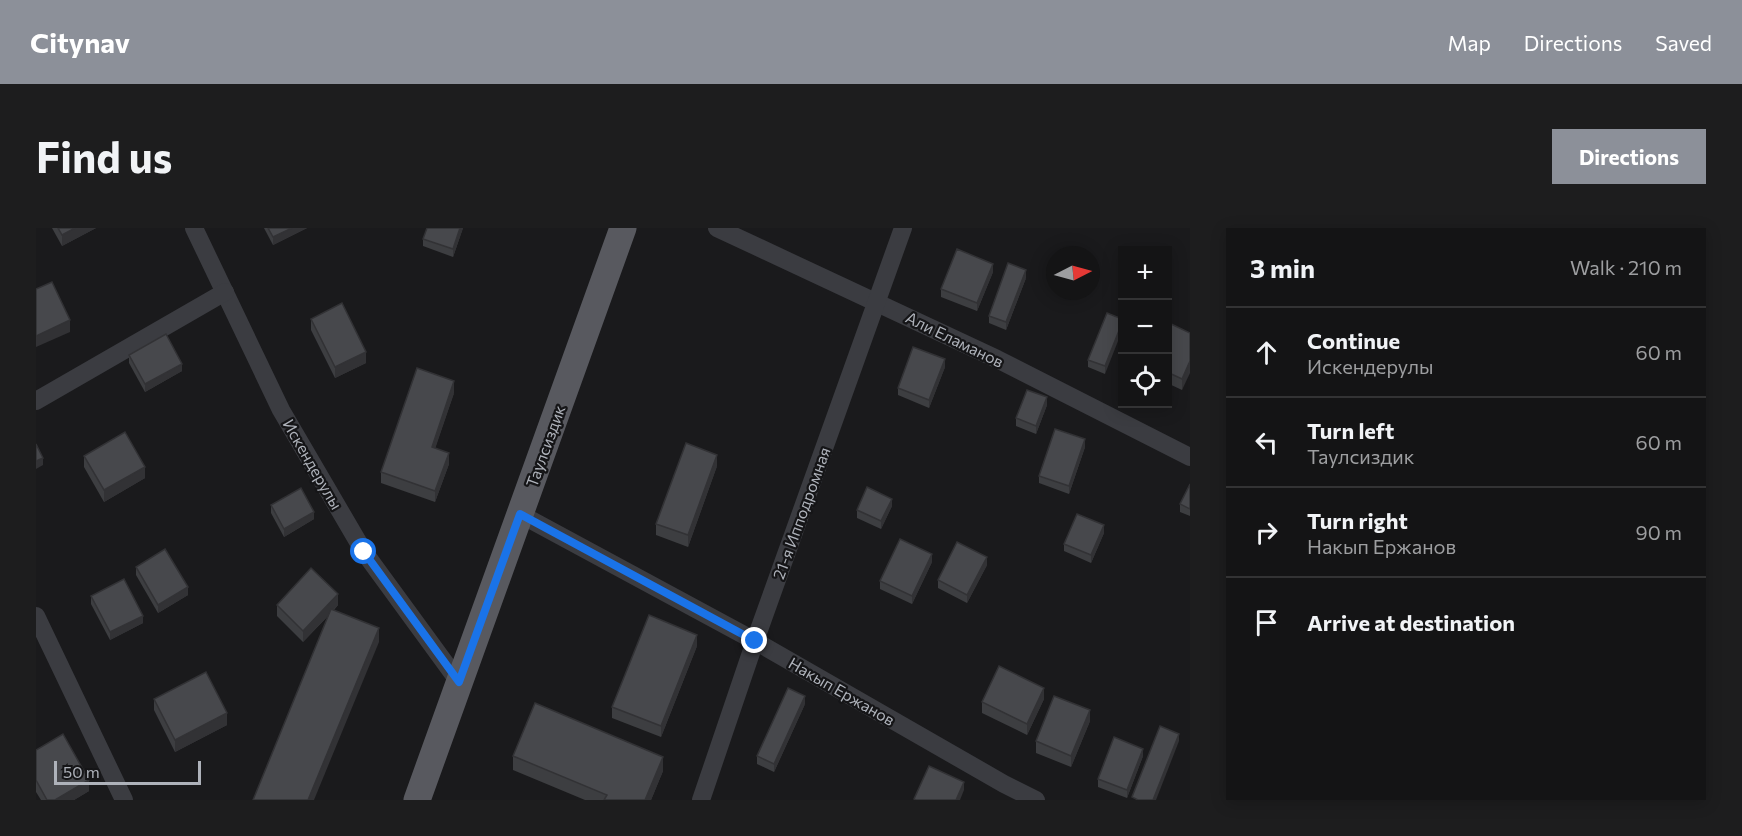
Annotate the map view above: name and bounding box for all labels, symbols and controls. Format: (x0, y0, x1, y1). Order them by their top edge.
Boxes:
text: Citynav (30, 25, 130, 59)
text: Map (1448, 30, 1491, 55)
text: Directions (1524, 30, 1622, 55)
text: Saved (1655, 30, 1712, 55)
button: Directions (1552, 129, 1706, 184)
text: Find us (36, 130, 172, 182)
north arrow (1046, 246, 1100, 300)
map controls (1118, 246, 1172, 408)
button: + (1118, 246, 1172, 300)
text: 3 min (1250, 252, 1315, 283)
text: Walk · 210 m (1570, 255, 1682, 279)
button: − (1118, 300, 1172, 354)
street label: Али Еламанов (903, 307, 1007, 371)
text: Continue (1307, 327, 1400, 354)
icon: ahead (1250, 336, 1283, 369)
text: 60 m (1636, 340, 1682, 364)
button: locate (1118, 354, 1172, 408)
text: Искендерулы (1307, 354, 1434, 378)
street label: Таулсиздик (521, 402, 569, 490)
street label: Искендерулы (279, 415, 347, 513)
text: Turn left (1307, 417, 1394, 444)
icon: left (1250, 426, 1283, 459)
text: 60 m (1636, 430, 1682, 454)
street label: 21-я Ипподромная (768, 444, 834, 582)
text: Таулсиздик (1307, 444, 1414, 468)
text: Turn right (1307, 507, 1408, 534)
icon: right (1250, 516, 1283, 549)
text: 90 m (1636, 520, 1682, 544)
text: Накып Ержанов (1307, 534, 1456, 558)
route start (350, 538, 376, 564)
icon: arrive (1250, 606, 1283, 639)
text: Arrive at destination (1307, 609, 1515, 636)
route end (741, 627, 767, 653)
street label: Накып Ержанов (786, 653, 898, 729)
scale bar (54, 758, 201, 786)
text: 50 m (63, 762, 100, 781)

